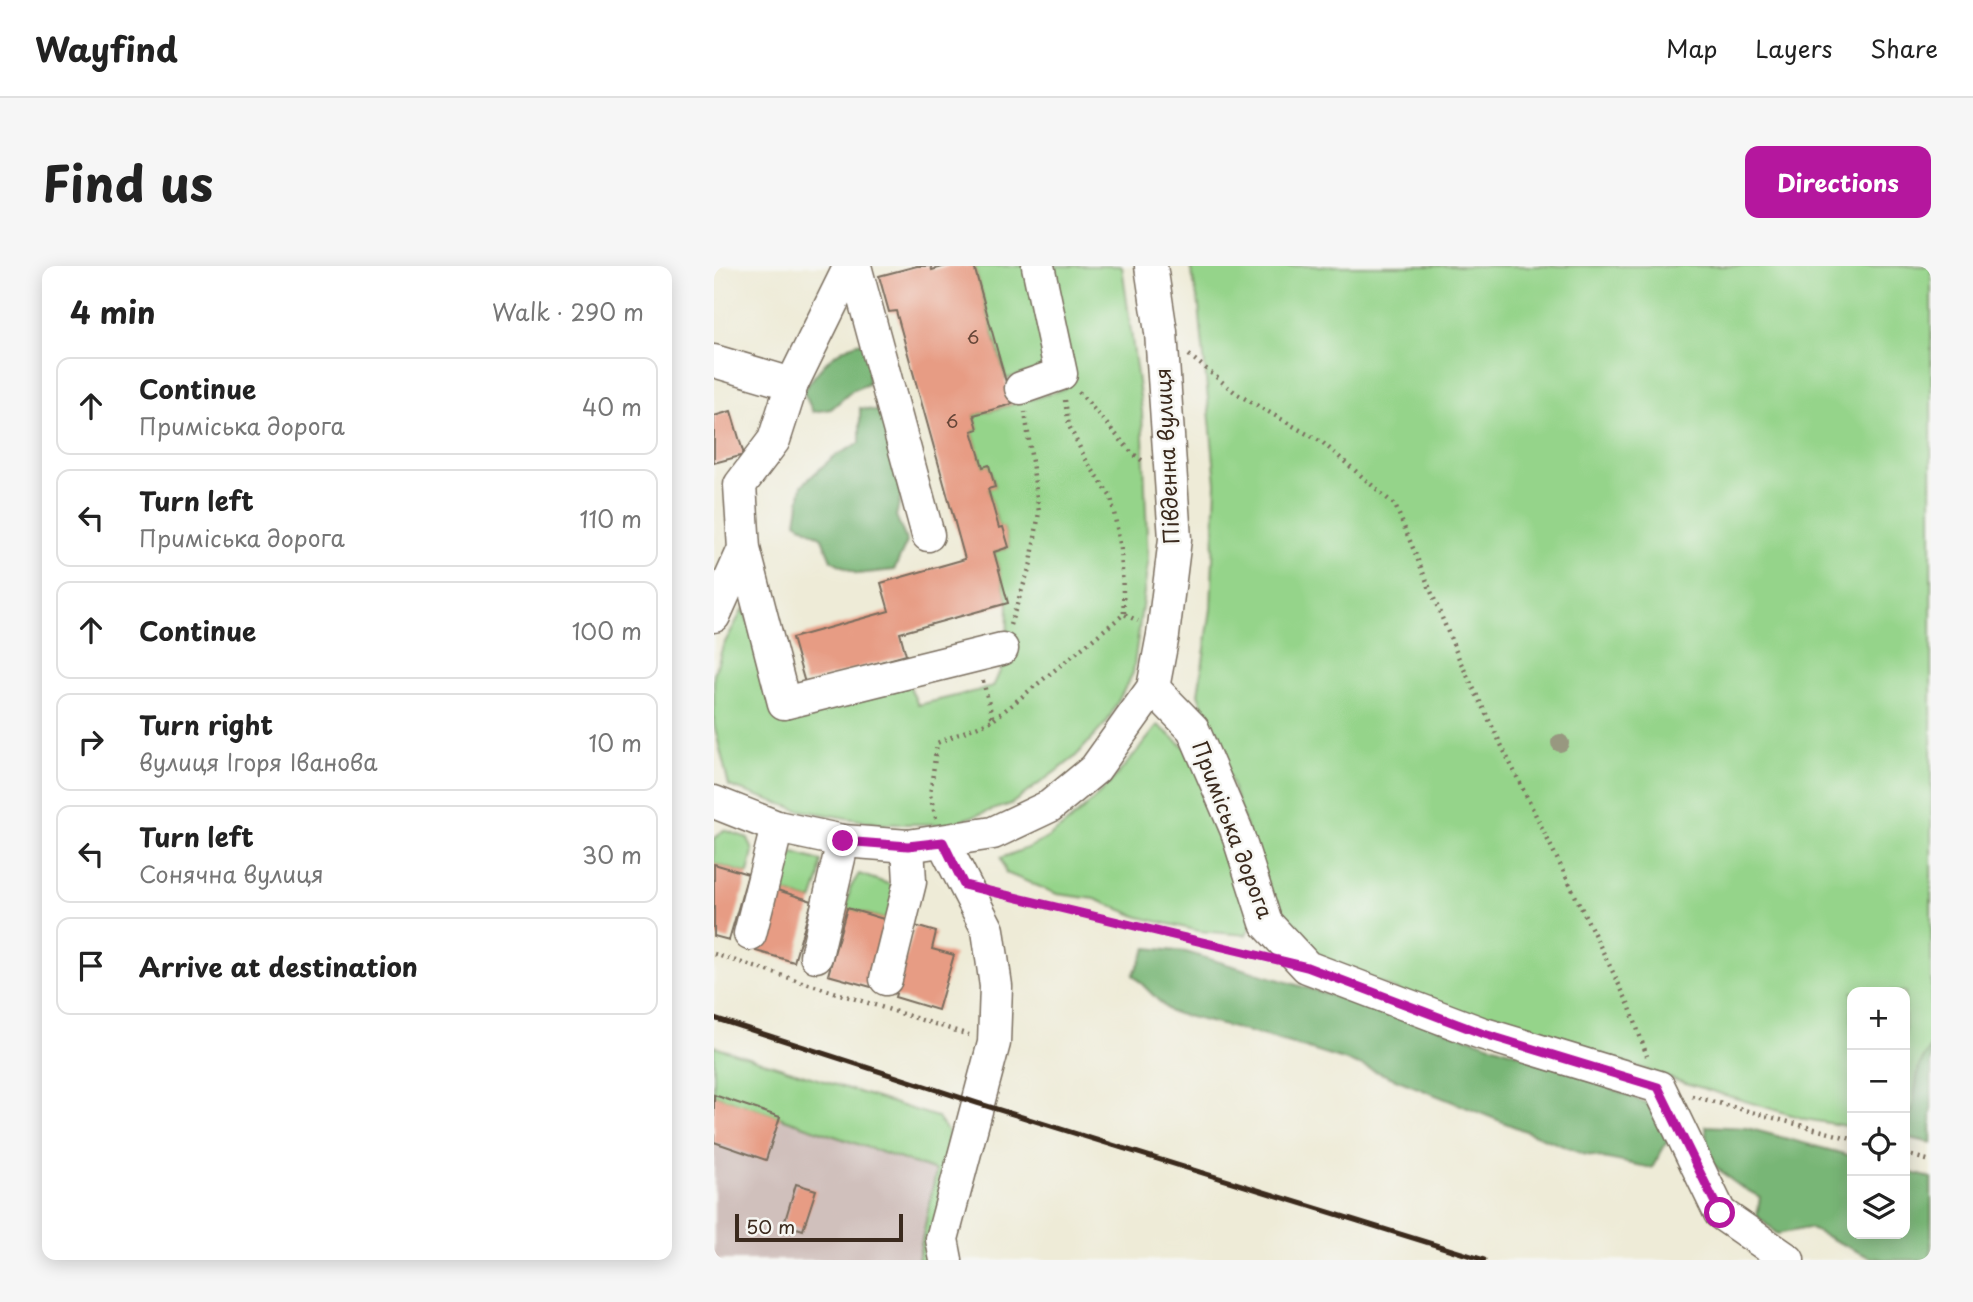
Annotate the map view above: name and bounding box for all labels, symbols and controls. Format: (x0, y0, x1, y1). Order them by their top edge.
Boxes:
text: Wayfind (35, 23, 178, 73)
text: Map (1666, 30, 1717, 66)
text: Layers (1755, 30, 1832, 66)
text: Share (1870, 30, 1938, 66)
text: Find us (42, 145, 213, 219)
button: Directions (1745, 146, 1931, 218)
text: 4 min (70, 289, 156, 334)
text: Walk · 290 m (492, 294, 644, 329)
house number: 6 (967, 323, 979, 350)
street label: Південна вулиця (1145, 367, 1187, 545)
text: Continue (139, 369, 256, 408)
icon: ahead (72, 387, 110, 425)
text: 40 m (582, 389, 642, 424)
house number: 6 (946, 407, 958, 434)
text: Приміська дорога (139, 408, 345, 443)
text: Turn left (139, 481, 254, 520)
icon: left (72, 499, 110, 537)
text: 110 m (580, 501, 642, 536)
text: Приміська дорога (139, 520, 345, 555)
icon: ahead (72, 611, 110, 649)
text: Continue (139, 611, 256, 650)
text: 100 m (572, 613, 642, 648)
text: Turn right (139, 705, 273, 744)
icon: right (72, 723, 110, 761)
text: 10 m (588, 725, 642, 760)
street label: Приміська дорога (1185, 736, 1282, 923)
text: вулиця Ігоря Іванова (139, 744, 378, 779)
text: Turn left (139, 817, 254, 856)
route end (827, 825, 858, 856)
icon: left (72, 835, 110, 873)
text: 30 m (581, 837, 642, 872)
text: Сонячна вулиця (139, 856, 324, 891)
icon: arrive (72, 947, 110, 985)
text: Arrive at destination (139, 947, 418, 986)
map controls (1847, 987, 1910, 1239)
button: + (1847, 987, 1910, 1050)
button: − (1847, 1050, 1910, 1113)
button: locate (1847, 1113, 1910, 1176)
button: layers (1847, 1176, 1910, 1239)
route start (1704, 1197, 1735, 1228)
scale bar (735, 1211, 903, 1243)
text: 50 m (746, 1212, 795, 1240)

